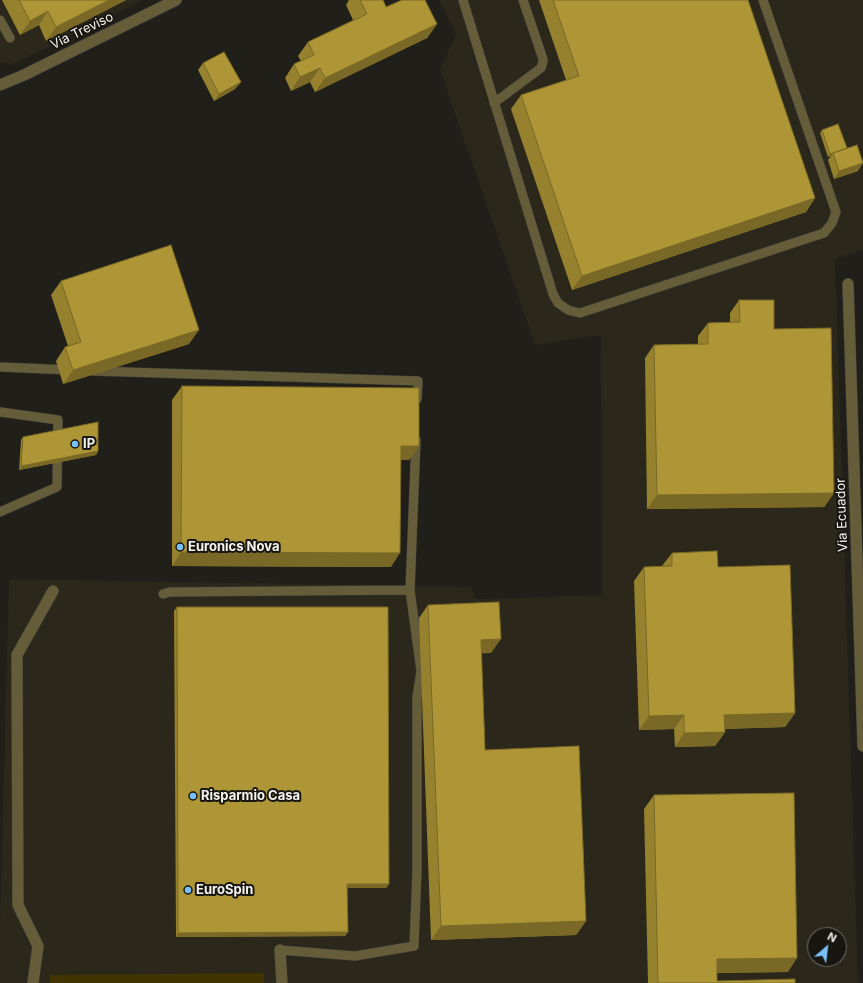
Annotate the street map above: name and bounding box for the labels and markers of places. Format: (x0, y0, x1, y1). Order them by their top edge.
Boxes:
place label: IP (83, 436, 95, 452)
marker: IP (70, 439, 80, 449)
place label: Euronics Nova (188, 539, 279, 555)
marker: Euronics Nova (175, 542, 185, 552)
place label: Risparmio Casa (201, 788, 300, 804)
marker: Risparmio Casa (188, 791, 198, 801)
place label: EuroSpin (196, 882, 253, 898)
marker: EuroSpin (183, 885, 193, 895)

